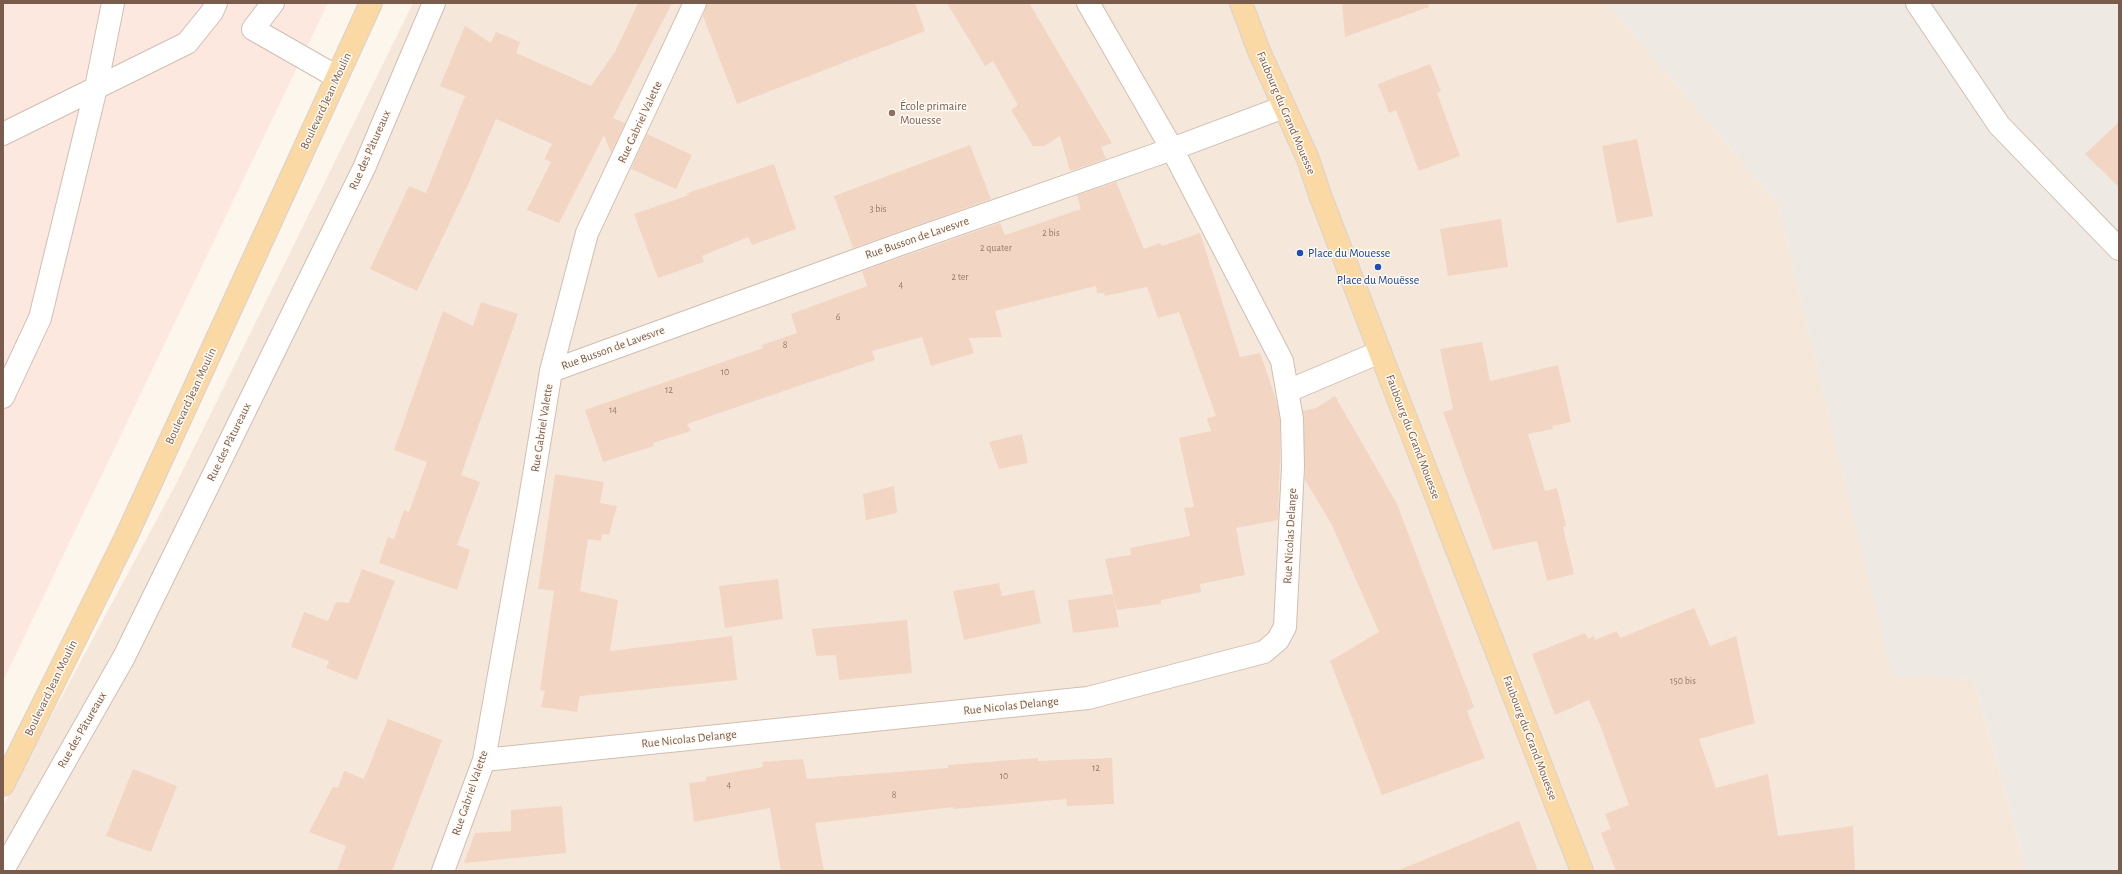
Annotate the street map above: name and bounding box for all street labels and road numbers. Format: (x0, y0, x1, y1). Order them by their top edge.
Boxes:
street label: Faubourg du Grand Mouesse (1254, 49, 1318, 177)
street label: Boulevard Jean Moulin (297, 50, 355, 152)
street label: Rue Gabriel Valette (615, 79, 665, 165)
street label: Rue des Pâtureaux (346, 108, 394, 192)
street label: Rue Busson de Lavesvre (863, 213, 971, 263)
street label: Rue Busson de Lavesvre (559, 323, 667, 373)
street label: Boulevard Jean Moulin (162, 345, 220, 447)
street label: Faubourg du Grand Mouesse (1383, 373, 1443, 501)
street label: Rue Gabriel Valette (528, 383, 556, 473)
street label: Rue des Pâtureaux (204, 400, 254, 484)
street label: Rue Nicolas Delange (1280, 488, 1300, 584)
street label: Boulevard Jean Moulin (21, 638, 81, 738)
street label: Faubourg du Grand Mouesse (1500, 674, 1560, 802)
street label: Rue des Pâtureaux (54, 689, 110, 771)
street label: Rue Nicolas Delange (963, 694, 1059, 718)
street label: Rue Nicolas Delange (641, 727, 737, 751)
street label: Rue Gabriel Valette (449, 749, 491, 837)

